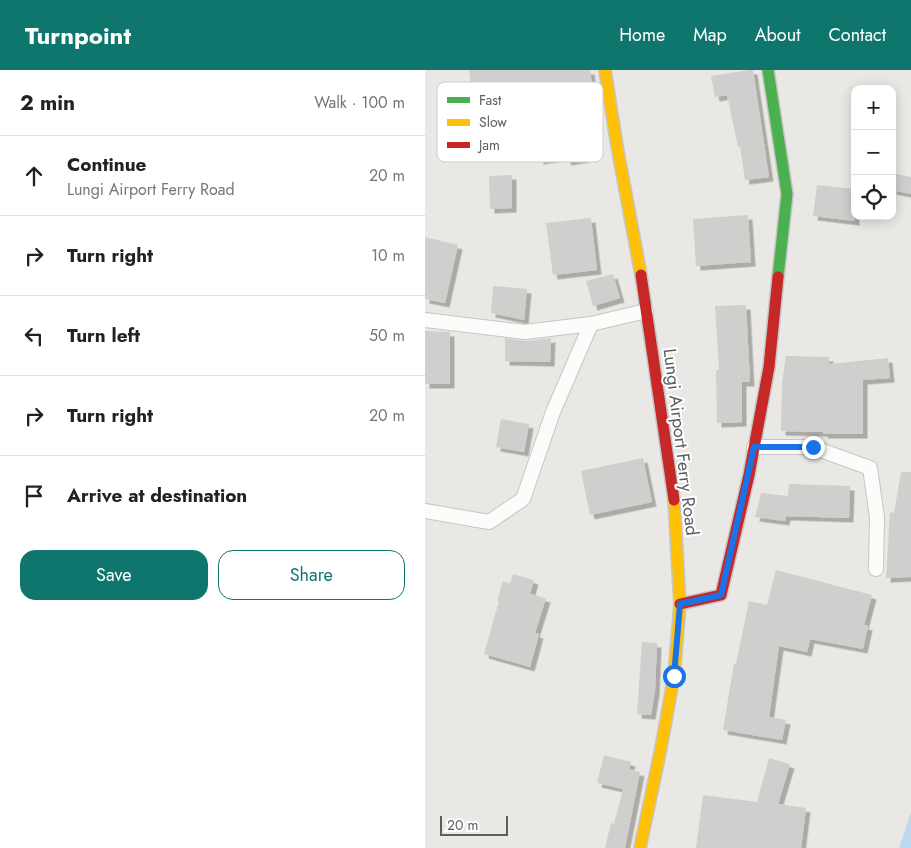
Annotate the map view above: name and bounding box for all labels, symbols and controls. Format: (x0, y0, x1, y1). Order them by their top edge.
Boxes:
text: Turnpoint (25, 18, 131, 53)
text: Home (619, 22, 665, 48)
text: Map (693, 22, 727, 48)
text: About (755, 22, 800, 48)
text: Contact (828, 22, 886, 48)
legend (437, 82, 603, 162)
map controls (851, 85, 896, 220)
button: + (851, 85, 896, 130)
text: 2 min (20, 88, 75, 118)
text: Fast (479, 90, 502, 110)
text: Walk · 100 m (314, 91, 405, 114)
text: Slow (479, 112, 507, 132)
button: − (851, 130, 896, 175)
text: Jam (477, 135, 500, 155)
text: Continue (67, 151, 146, 178)
icon: ahead (20, 162, 48, 190)
text: 20 m (369, 164, 405, 187)
button: locate (851, 175, 896, 220)
text: Lungi Airport Ferry Road (67, 178, 235, 201)
icon: right (20, 242, 48, 270)
text: Turn right (67, 242, 153, 269)
text: 10 m (371, 244, 405, 267)
icon: left (20, 322, 48, 350)
text: Turn left (67, 322, 140, 349)
text: 50 m (369, 324, 405, 347)
street label: Lungi Airport Ferry Road (657, 347, 705, 537)
icon: right (20, 402, 48, 430)
text: Turn right (67, 402, 153, 429)
text: 20 m (369, 404, 405, 427)
route end (802, 436, 825, 459)
icon: arrive (20, 482, 48, 510)
text: Arrive at destination (67, 482, 247, 509)
button: Save (20, 550, 208, 600)
button: Share (218, 550, 405, 600)
route start (663, 665, 686, 688)
scale bar (440, 813, 507, 836)
text: 20 m (447, 815, 479, 835)

